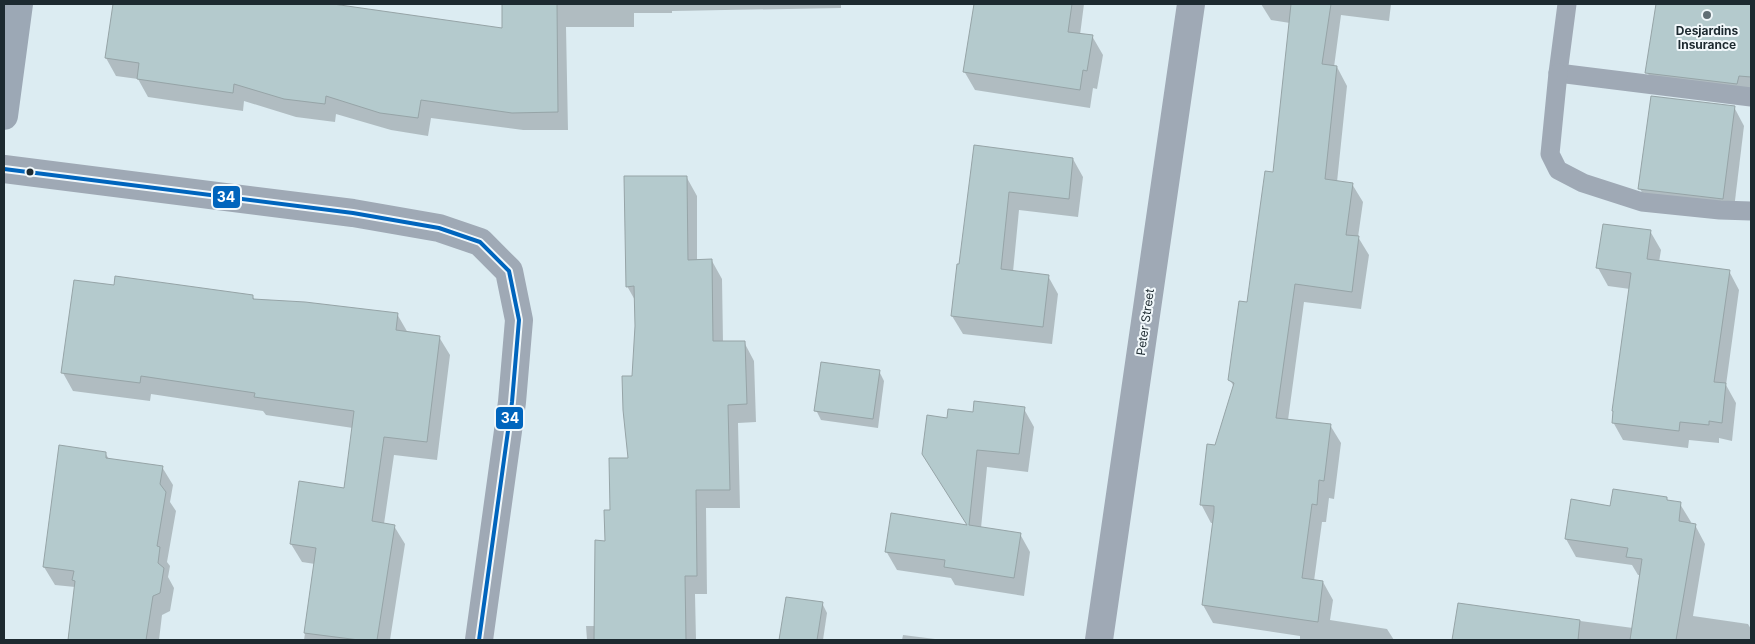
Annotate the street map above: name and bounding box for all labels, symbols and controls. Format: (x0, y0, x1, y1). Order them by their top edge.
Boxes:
marker: Desjardins Insurance (1701, 9, 1713, 21)
place label: Desjardins Insurance (1676, 23, 1738, 52)
unlabelled marker (25, 167, 35, 177)
line badge: 34 (212, 185, 241, 209)
text: 34 (217, 188, 235, 205)
street label: Peter Street (1133, 288, 1157, 356)
line badge: 34 (495, 406, 524, 430)
text: 34 (501, 409, 519, 426)

